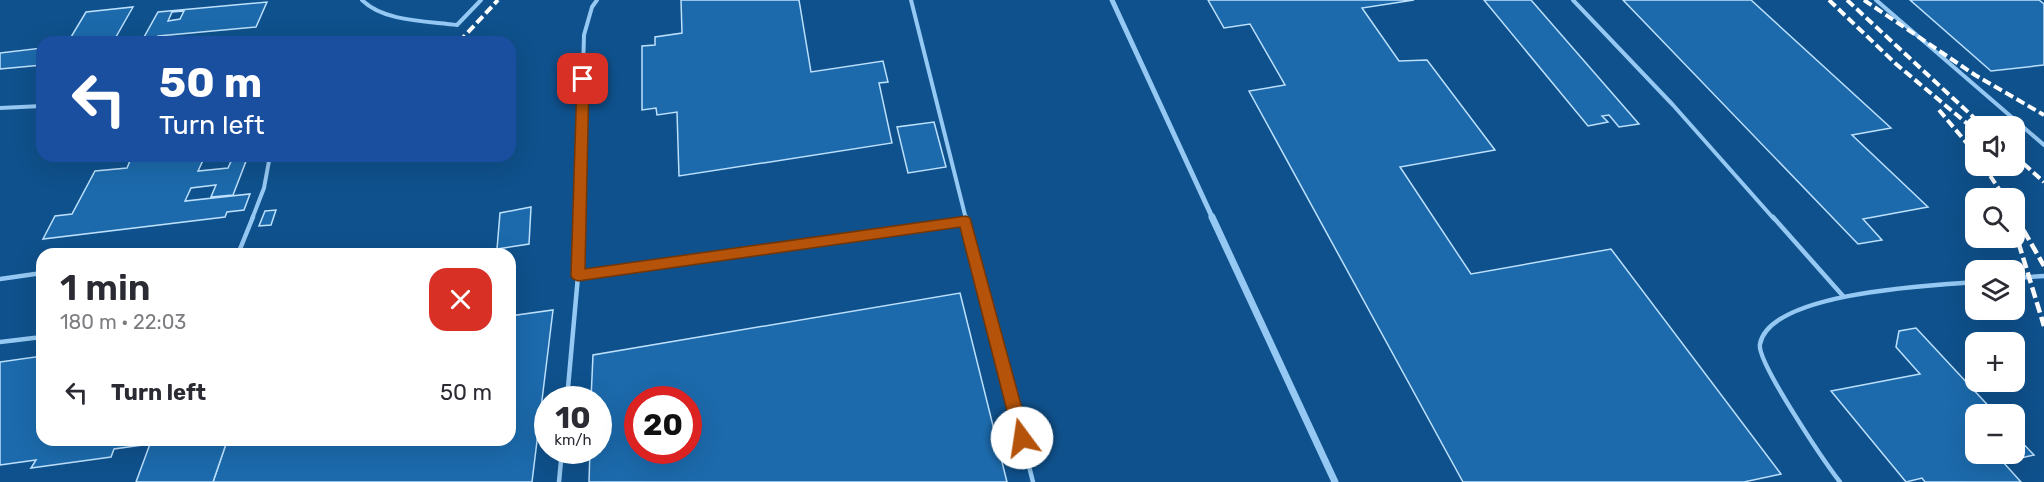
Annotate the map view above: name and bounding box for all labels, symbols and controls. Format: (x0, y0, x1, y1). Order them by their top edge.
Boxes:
pin (557, 53, 608, 104)
text: 50 m (159, 58, 262, 108)
icon: left (60, 60, 138, 138)
icon: arrive (566, 62, 599, 95)
text: Turn left (159, 109, 264, 141)
map controls (1965, 116, 2025, 464)
button: sound (1965, 116, 2025, 176)
button: search (1965, 188, 2025, 248)
button: layers (1965, 260, 2025, 320)
text: 1 min (60, 266, 151, 309)
button: close (429, 268, 492, 331)
text: 180 m · 22:03 (60, 310, 186, 334)
button: + (1965, 332, 2025, 392)
icon: left (60, 376, 93, 409)
text: Turn left (111, 379, 206, 406)
text: 50 m (440, 379, 492, 406)
speed limit sign: 20 (624, 386, 702, 464)
text: 10 (555, 400, 591, 436)
button: − (1965, 404, 2025, 464)
position arrow (990, 406, 1054, 470)
text: km/h (554, 431, 592, 449)

